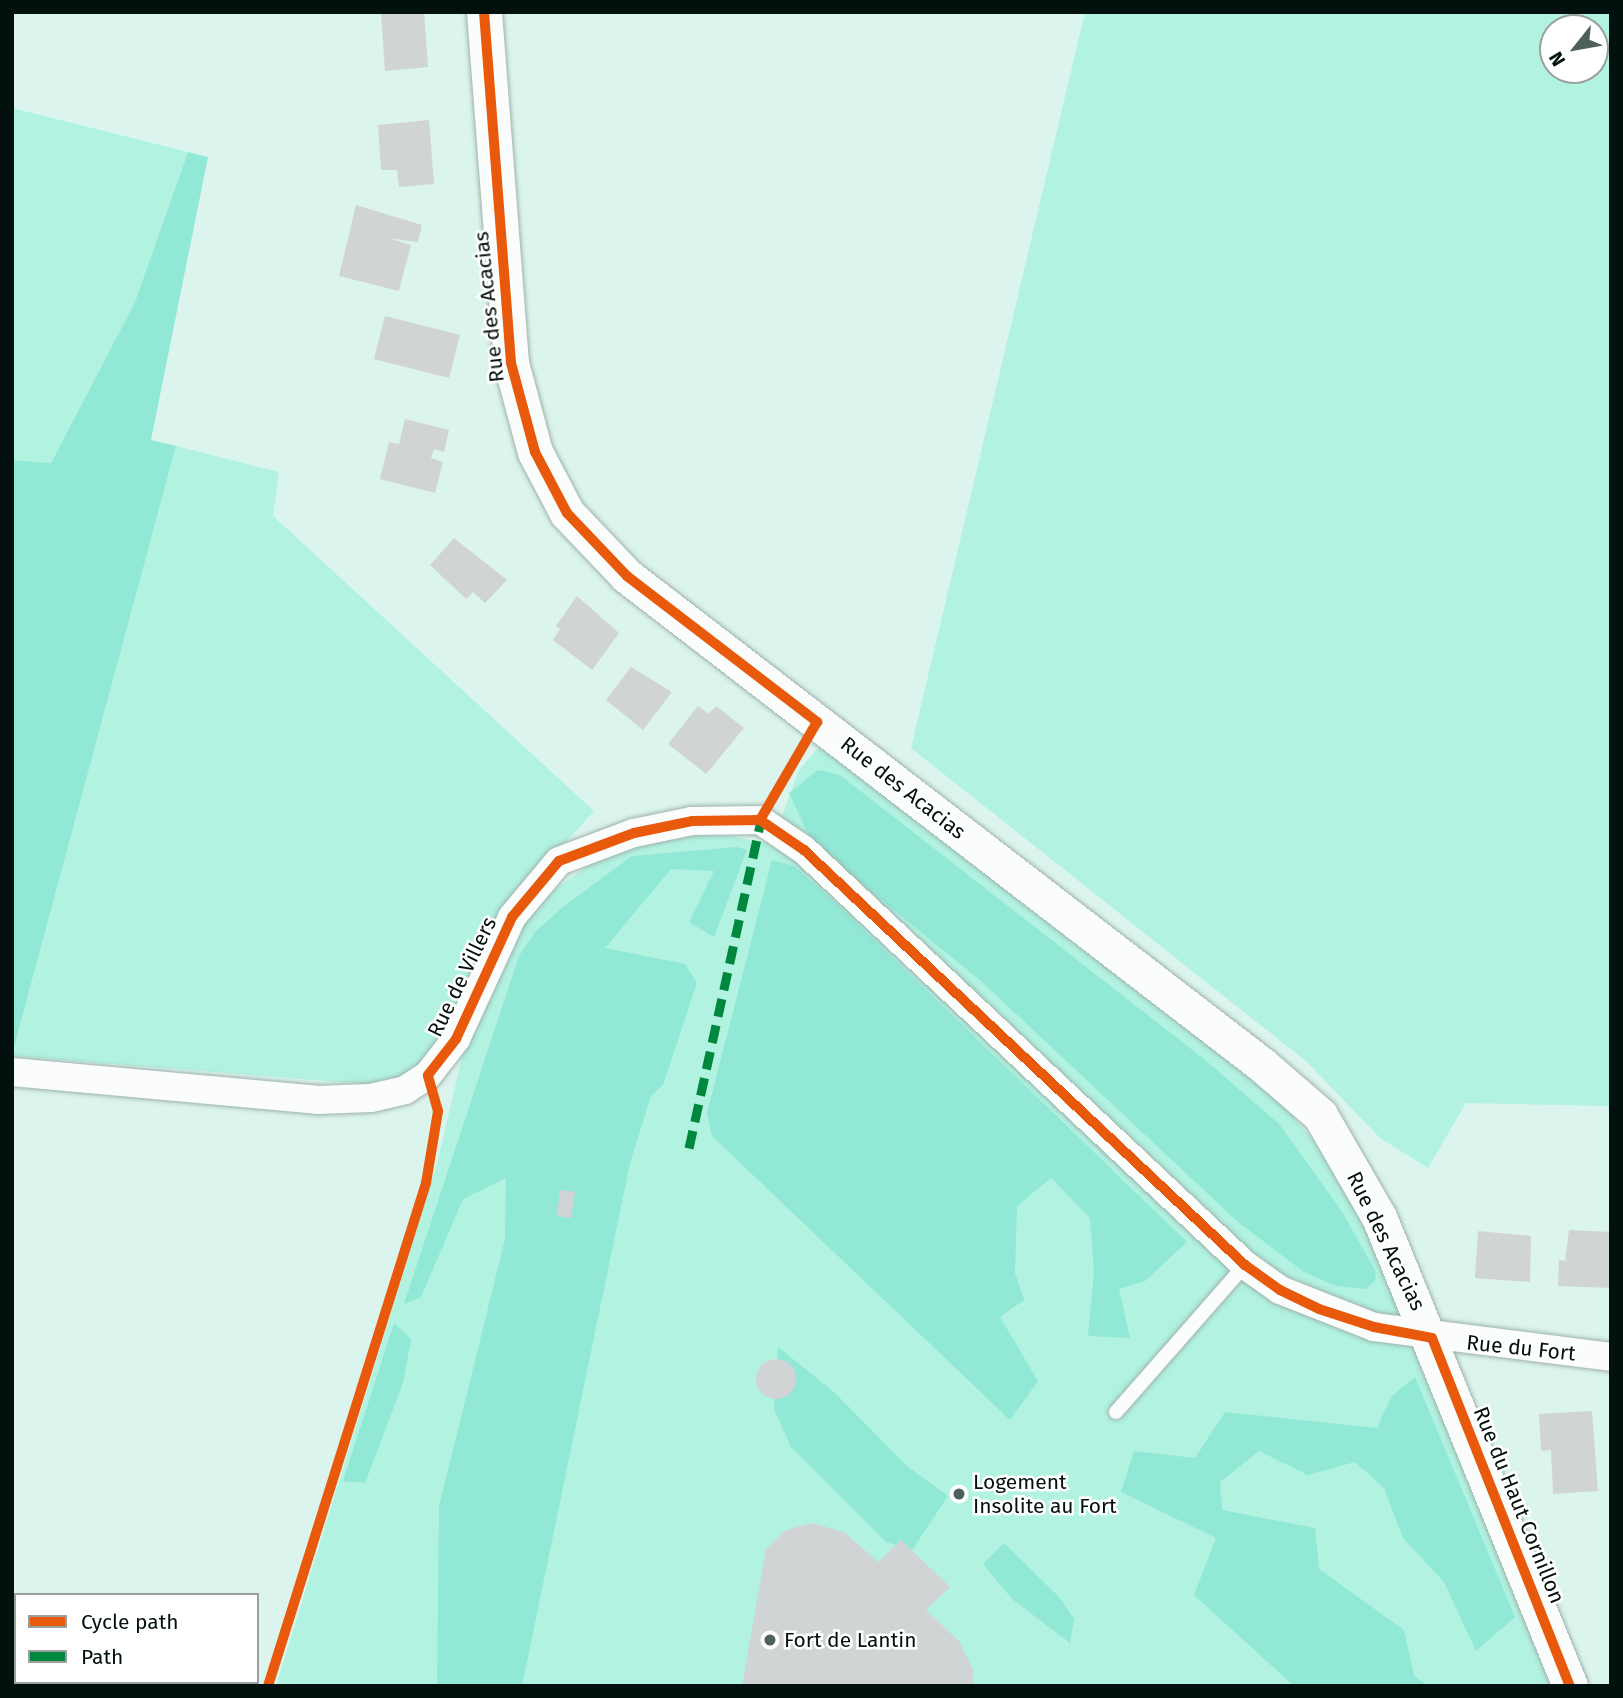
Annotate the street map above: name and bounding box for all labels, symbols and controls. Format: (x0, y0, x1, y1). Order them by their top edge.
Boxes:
north arrow (1539, 14, 1609, 84)
text: N (1544, 48, 1570, 70)
street label: Rue des Acacias (469, 230, 509, 384)
street label: Rue des Acacias (836, 731, 970, 845)
street label: Rue de Villers (422, 913, 502, 1041)
street label: Rue des Acacias (1341, 1167, 1431, 1315)
street label: Rue du Fort (1465, 1330, 1577, 1366)
street label: Rue du Haut Cornillon (1468, 1403, 1570, 1607)
place label: Logement Insolite au Fort (973, 1469, 1117, 1519)
marker: Logement Insolite au Fort (951, 1486, 967, 1502)
legend (14, 1593, 259, 1684)
text: Cycle path (81, 1609, 179, 1635)
place label: Fort de Lantin (784, 1627, 916, 1653)
marker: Fort de Lantin (762, 1632, 778, 1648)
text: Path (81, 1644, 123, 1670)

